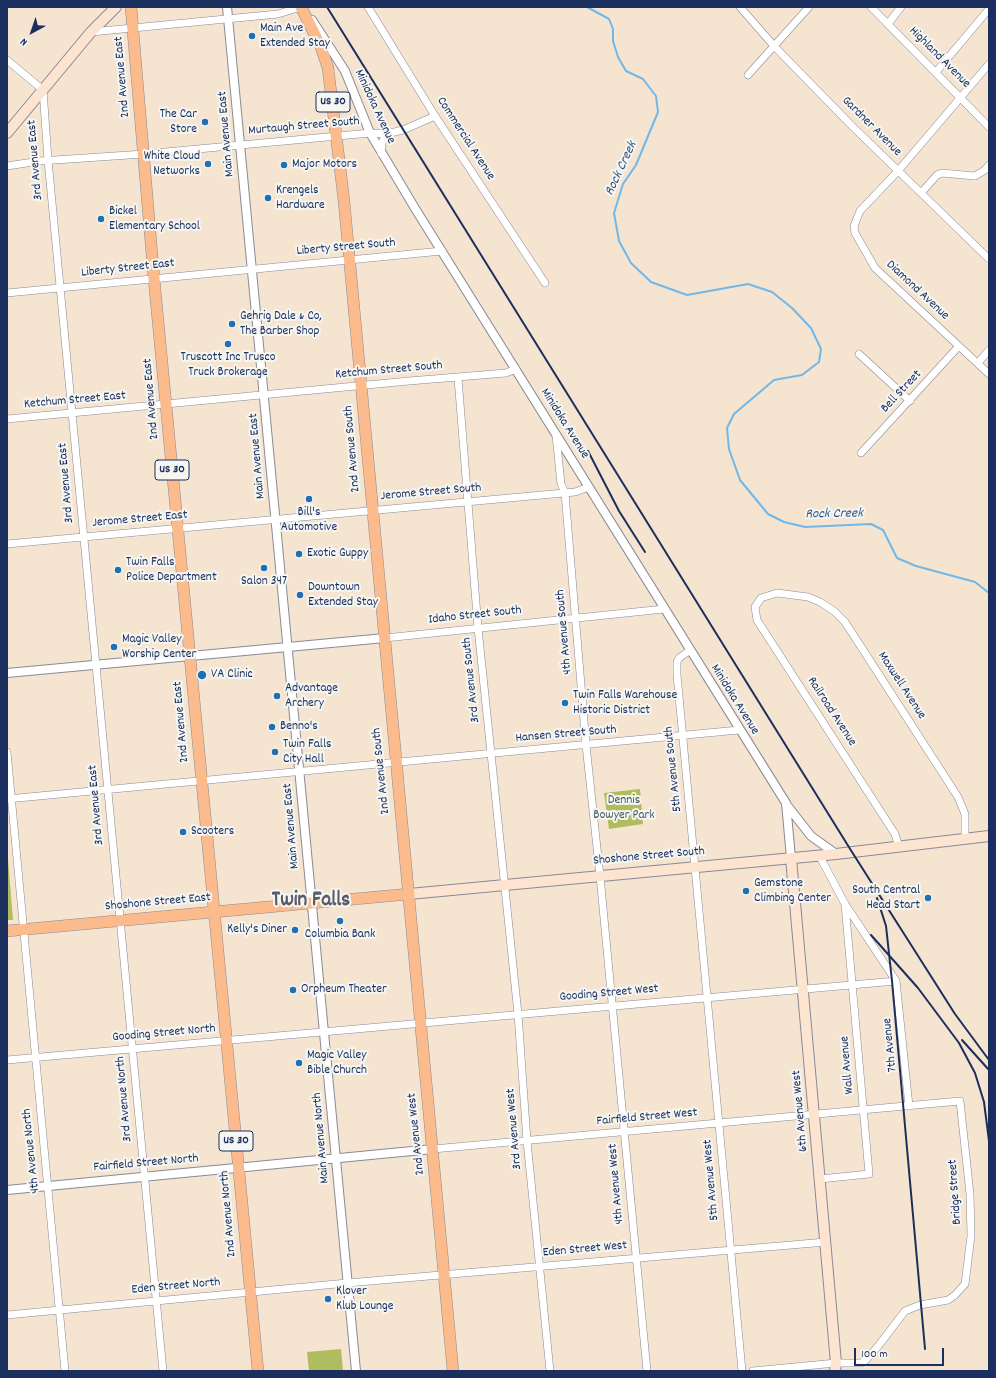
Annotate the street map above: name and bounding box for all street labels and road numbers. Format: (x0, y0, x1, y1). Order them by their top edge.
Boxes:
street label: Highland Avenue (905, 24, 973, 92)
street label: 2nd Avenue East (112, 36, 134, 118)
street label: Minidoka Avenue (350, 67, 398, 147)
street label: Main Avenue East (215, 91, 239, 177)
road number: US 30 (316, 92, 350, 112)
street label: Gardner Avenue (838, 94, 904, 160)
street label: Commercial Avenue (432, 95, 498, 183)
street label: Murtaugh Street South (248, 114, 360, 140)
street label: 3rd Avenue East (25, 119, 47, 201)
street label: Liberty Street South (296, 236, 396, 260)
street label: Liberty Street East (81, 256, 175, 282)
street label: Diamond Avenue (882, 258, 952, 324)
street label: 2nd Avenue East (141, 358, 163, 440)
street label: Ketchum Street South (335, 359, 443, 383)
street label: Bell Street (878, 367, 926, 417)
street label: Minidoka Avenue (536, 386, 592, 462)
street label: Ketchum Street East (23, 389, 127, 413)
street label: 2nd Avenue South (341, 405, 365, 493)
street label: Main Avenue East (246, 413, 270, 499)
street label: 3rd Avenue East (56, 442, 78, 524)
road number: US 30 (155, 460, 189, 480)
street label: Jerome Street South (380, 481, 482, 505)
street label: Jerome Street East (92, 508, 188, 532)
street label: 4th Avenue South (554, 589, 576, 675)
street label: Idaho Street South (428, 603, 522, 629)
street label: 3rd Avenue South (460, 636, 484, 724)
street label: Maxwell Avenue (873, 649, 929, 723)
street label: Minidoka Avenue (706, 662, 762, 738)
street label: Railroad Avenue (803, 675, 859, 749)
street label: 2nd Avenue East (171, 681, 193, 763)
street label: Hansen Street South (515, 723, 617, 747)
street label: 5th Avenue South (662, 725, 686, 813)
street label: 2nd Avenue South (370, 727, 394, 815)
street label: 3rd Avenue East (86, 764, 108, 846)
street label: Main Avenue East (280, 783, 304, 869)
street label: Shoshone Street South (593, 844, 705, 870)
street label: Shoshone Street East (104, 891, 212, 915)
street label: Gooding Street West (559, 982, 659, 1006)
street label: 7th Avenue (880, 1017, 902, 1073)
street label: Gooding Street North (112, 1022, 216, 1046)
street label: Wall Avenue (838, 1035, 858, 1095)
street label: 3rd Avenue North (113, 1055, 137, 1143)
street label: 6th Avenue West (790, 1069, 812, 1153)
street label: 3rd Avenue West (504, 1088, 526, 1170)
street label: Main Avenue North (310, 1092, 334, 1184)
street label: 2nd Avenue West (405, 1092, 429, 1176)
street label: Fairfield Street West (596, 1106, 698, 1130)
street label: 4th Avenue North (20, 1108, 44, 1194)
road number: US 30 (219, 1131, 253, 1151)
street label: 5th Avenue West (701, 1139, 723, 1221)
street label: 4th Avenue West (606, 1143, 628, 1225)
street label: Fairfield Street North (93, 1152, 199, 1176)
street label: Bridge Street (946, 1159, 966, 1225)
street label: 2nd Avenue North (217, 1170, 241, 1258)
street label: Eden Street West (542, 1239, 628, 1261)
street label: Eden Street North (131, 1275, 221, 1299)

